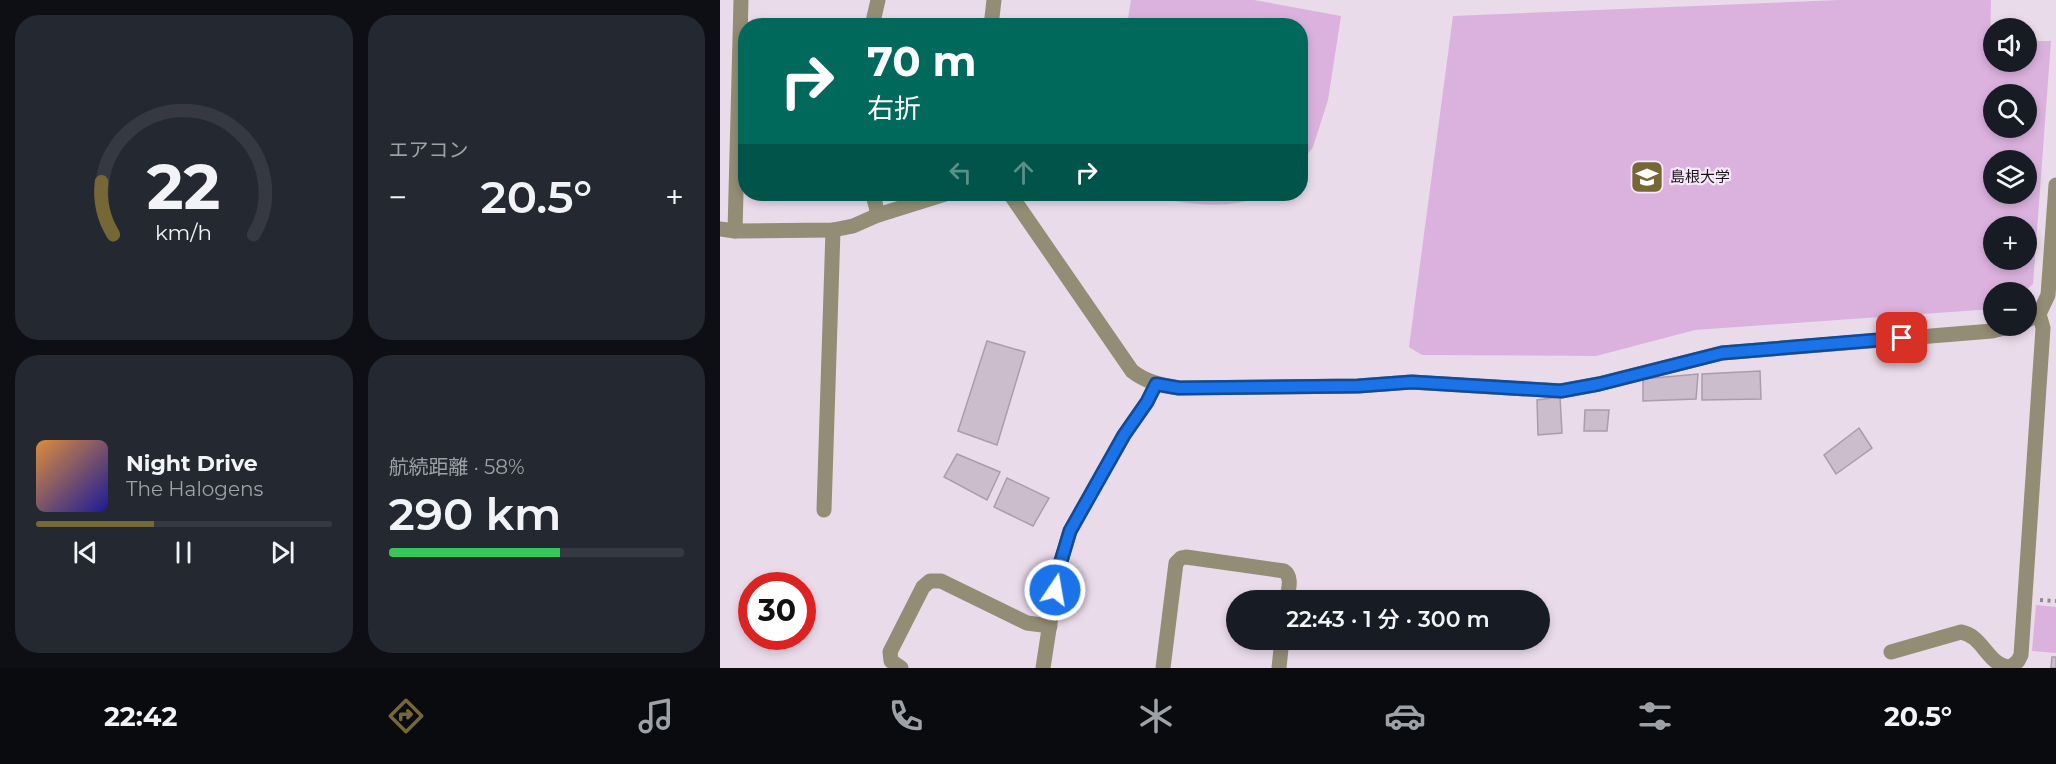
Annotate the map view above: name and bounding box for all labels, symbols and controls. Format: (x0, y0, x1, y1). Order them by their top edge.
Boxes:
map controls (1983, 18, 2037, 336)
button: sound (1983, 18, 2037, 72)
text: 70 m (867, 35, 977, 87)
icon: right (768, 42, 846, 120)
button: search (1983, 84, 2037, 138)
text: 右折 (867, 92, 921, 125)
text: エアコン (389, 138, 469, 162)
text: 22 (147, 149, 221, 225)
button: layers (1983, 150, 2037, 204)
icon: left (944, 156, 977, 189)
icon: ahead (1007, 156, 1040, 189)
icon: right (1070, 156, 1103, 189)
school or university icon: 島根大学 (1629, 159, 1665, 195)
place label: 島根大学 (1670, 167, 1730, 186)
text: 20.5° (480, 169, 592, 224)
text: − (389, 177, 407, 217)
text: + (665, 177, 684, 217)
button: + (1983, 216, 2037, 270)
text: km/h (155, 219, 212, 245)
button: − (1983, 282, 2037, 336)
pin (1876, 312, 1927, 363)
icon: arrive (1885, 321, 1918, 354)
text: Night Drive (126, 450, 258, 477)
text: 航続距離 · 58% (389, 455, 524, 479)
text: The Halogens (126, 477, 263, 501)
text: 290 km (389, 486, 561, 541)
icon: previous (69, 536, 102, 569)
icon: pause (167, 536, 200, 569)
icon: next (266, 536, 299, 569)
position arrow (1023, 558, 1087, 622)
speed limit sign: 30 (738, 572, 816, 650)
text: 22:43 · 1 分 · 300 m (1286, 606, 1490, 633)
icon: directions (385, 695, 427, 737)
icon: music (635, 695, 677, 737)
icon: phone (885, 695, 927, 737)
icon: climate (1135, 695, 1177, 737)
icon: car (1384, 695, 1426, 737)
icon: filters (1634, 695, 1676, 737)
text: 22:42 (104, 700, 177, 733)
text: 20.5° (1884, 700, 1952, 733)

